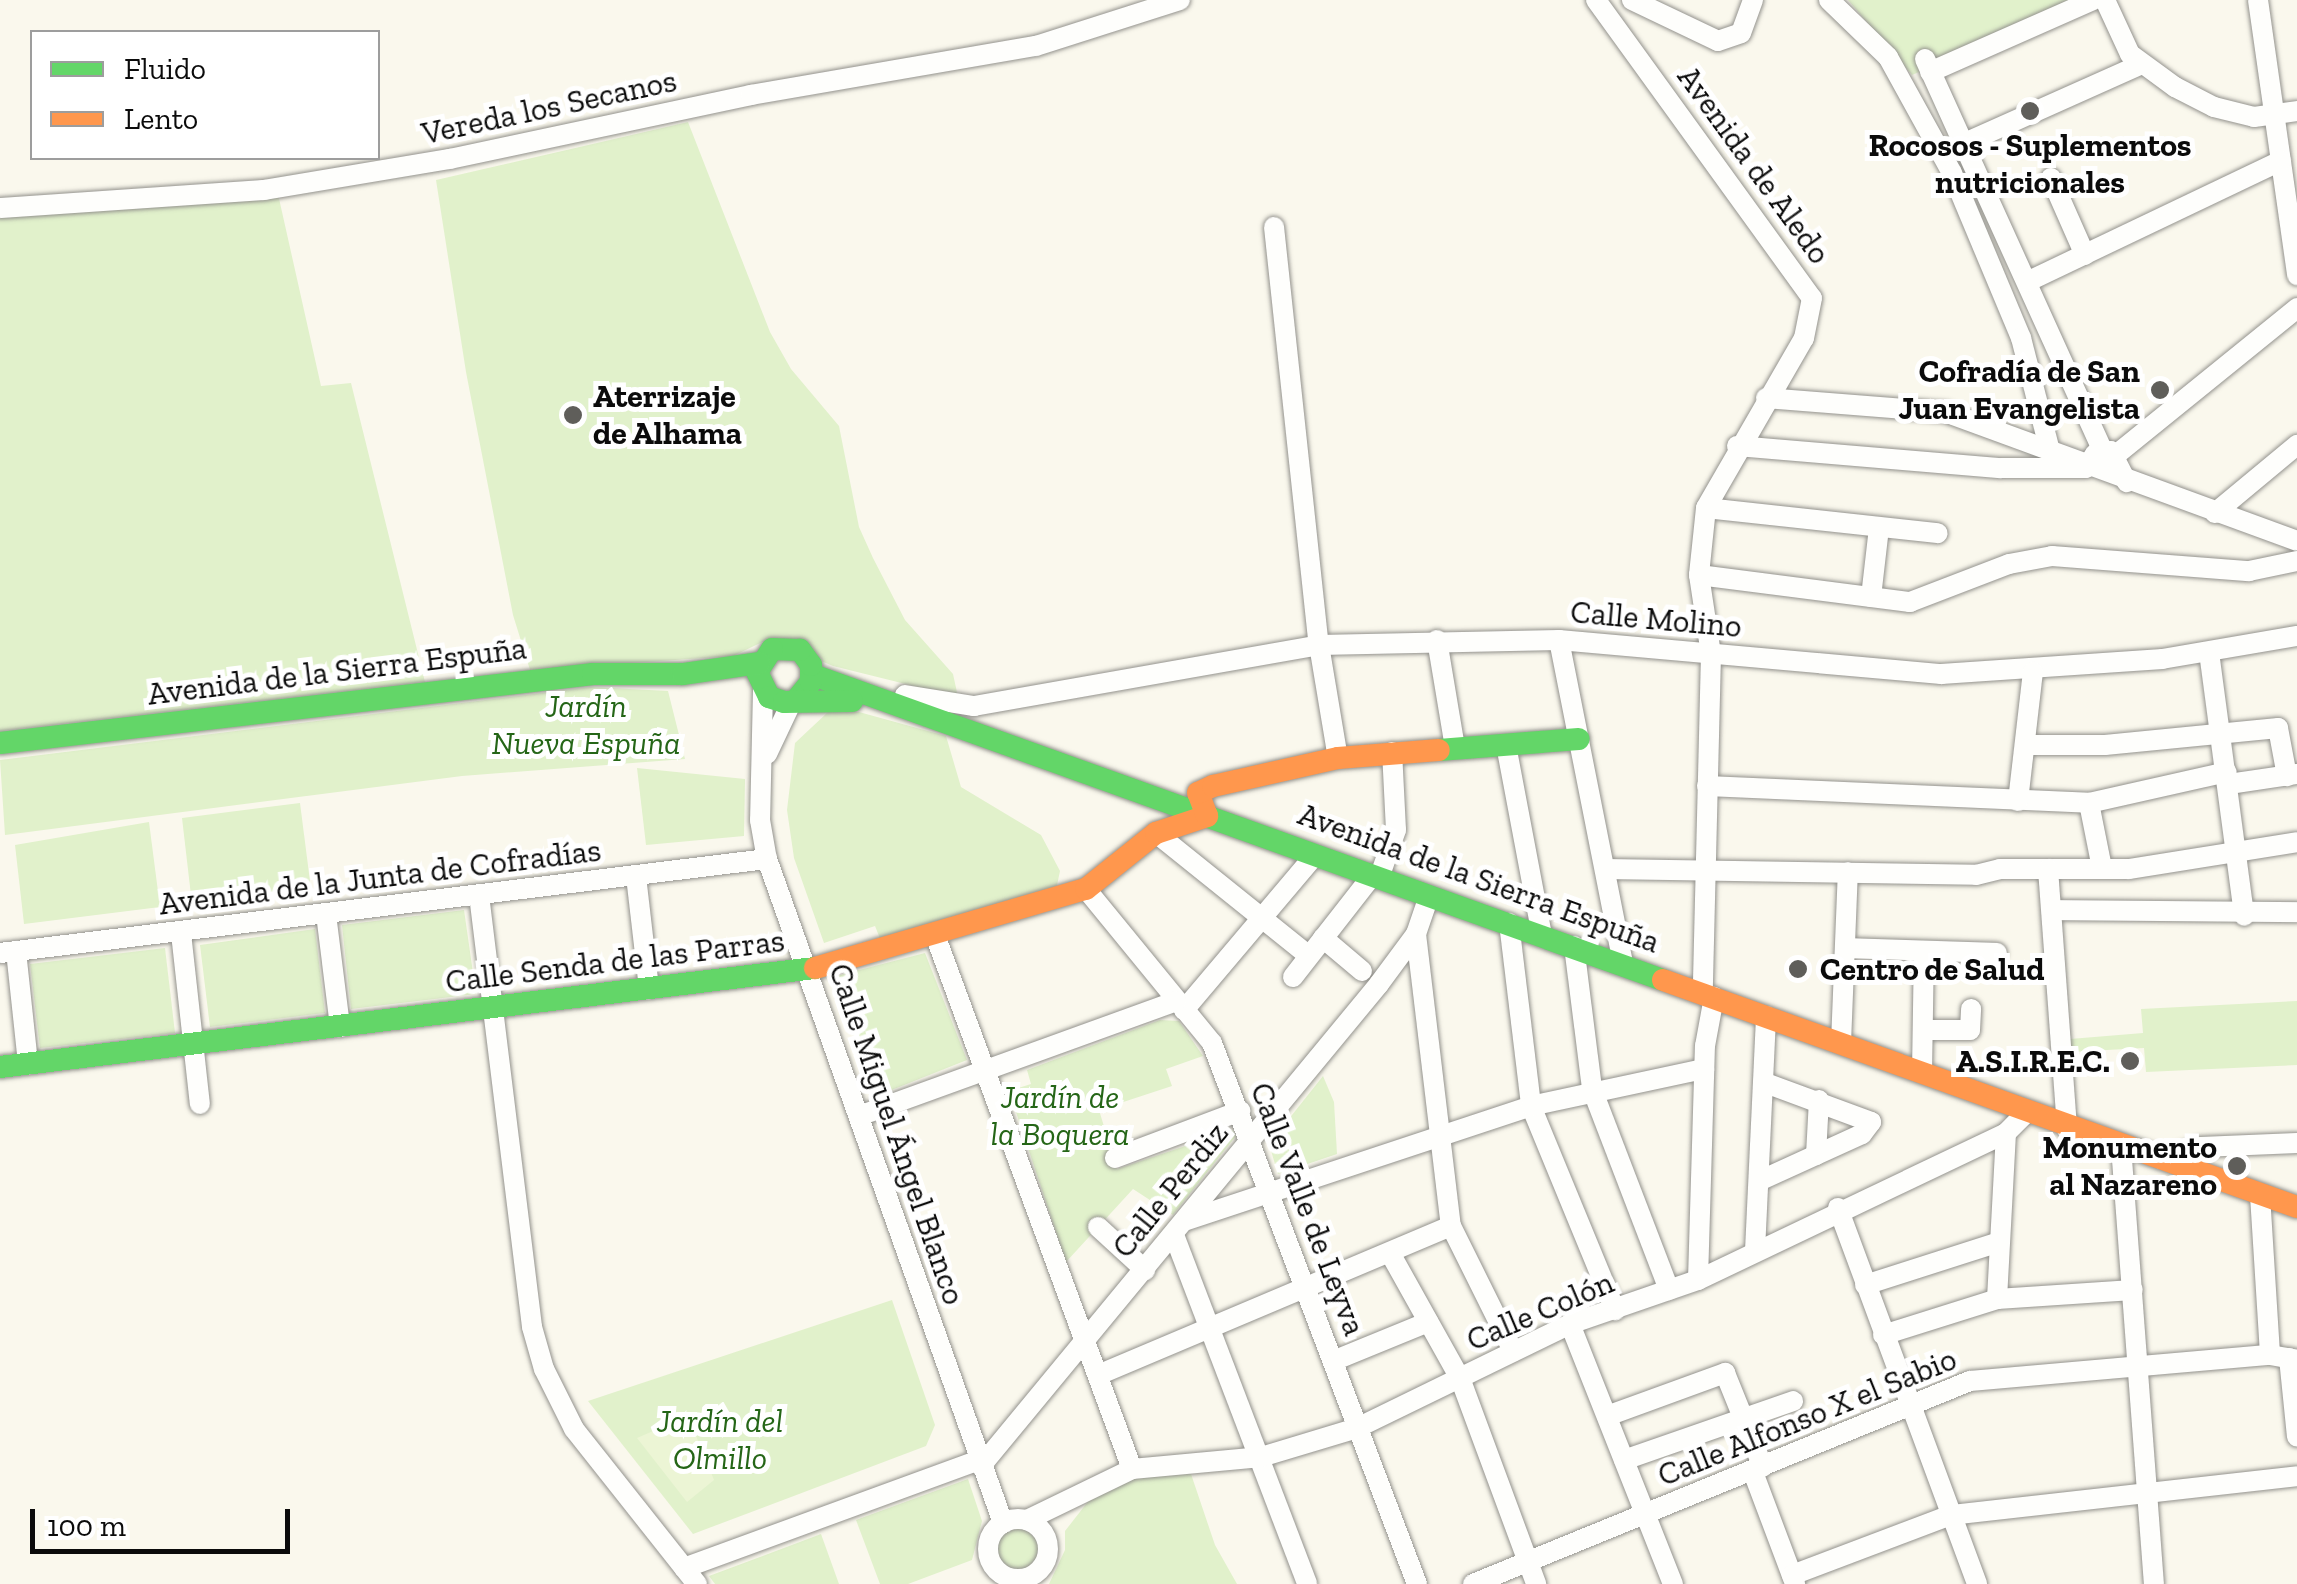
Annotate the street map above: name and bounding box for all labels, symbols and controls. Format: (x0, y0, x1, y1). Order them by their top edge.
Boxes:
legend (30, 30, 380, 160)
text: Fluido (124, 51, 206, 87)
street label: Avenida de Aledo (1669, 58, 1839, 272)
street label: Vereda los Secanos (418, 61, 680, 153)
marker: Rocosos - Suplementos nutricionales (2019, 100, 2041, 122)
text: Lento (124, 101, 198, 137)
place label: Rocosos - Suplementos nutricionales (1868, 127, 2192, 202)
place label: Cofradía de San Juan Evangelista (1898, 353, 2140, 428)
place label: Aterrizaje de Alhama (593, 378, 743, 453)
marker: Cofradía de San Juan Evangelista (2149, 379, 2171, 401)
marker: Aterrizaje de Alhama (562, 404, 584, 426)
street label: Calle Molino (1569, 592, 1743, 646)
street label: Avenida de la Sierra Espuña (145, 629, 529, 713)
park label: Jardín Nueva Espuña (492, 688, 680, 763)
street label: Avenida de la Sierra Espuña (1293, 795, 1665, 961)
street label: Avenida de la Junta de Cofradías (157, 831, 603, 923)
street label: Calle Senda de las Parras (443, 921, 787, 1001)
place label: Centro de Salud (1820, 950, 2044, 988)
marker: Centro de Salud (1785, 956, 1811, 982)
street label: Calle Miguel Ángel Blanco (820, 958, 974, 1310)
place label: A.S.I.R.E.C. (1956, 1042, 2110, 1080)
marker: A.S.I.R.E.C. (2119, 1050, 2141, 1072)
street label: Calle Valle de Leyva (1242, 1077, 1374, 1341)
park label: Jardín de la Boquera (991, 1079, 1129, 1154)
street label: Calle Perdiz (1104, 1115, 1236, 1265)
place label: Monumento al Nazareno (2042, 1129, 2217, 1204)
marker: Monumento al Nazareno (2226, 1155, 2248, 1177)
street label: Calle Colón (1461, 1263, 1619, 1359)
street label: Calle Alfonso X el Sabio (1651, 1339, 1963, 1495)
park label: Jardín del Olmillo (657, 1403, 783, 1478)
scale bar (35, 1489, 295, 1551)
text: 100 m (47, 1508, 126, 1544)

